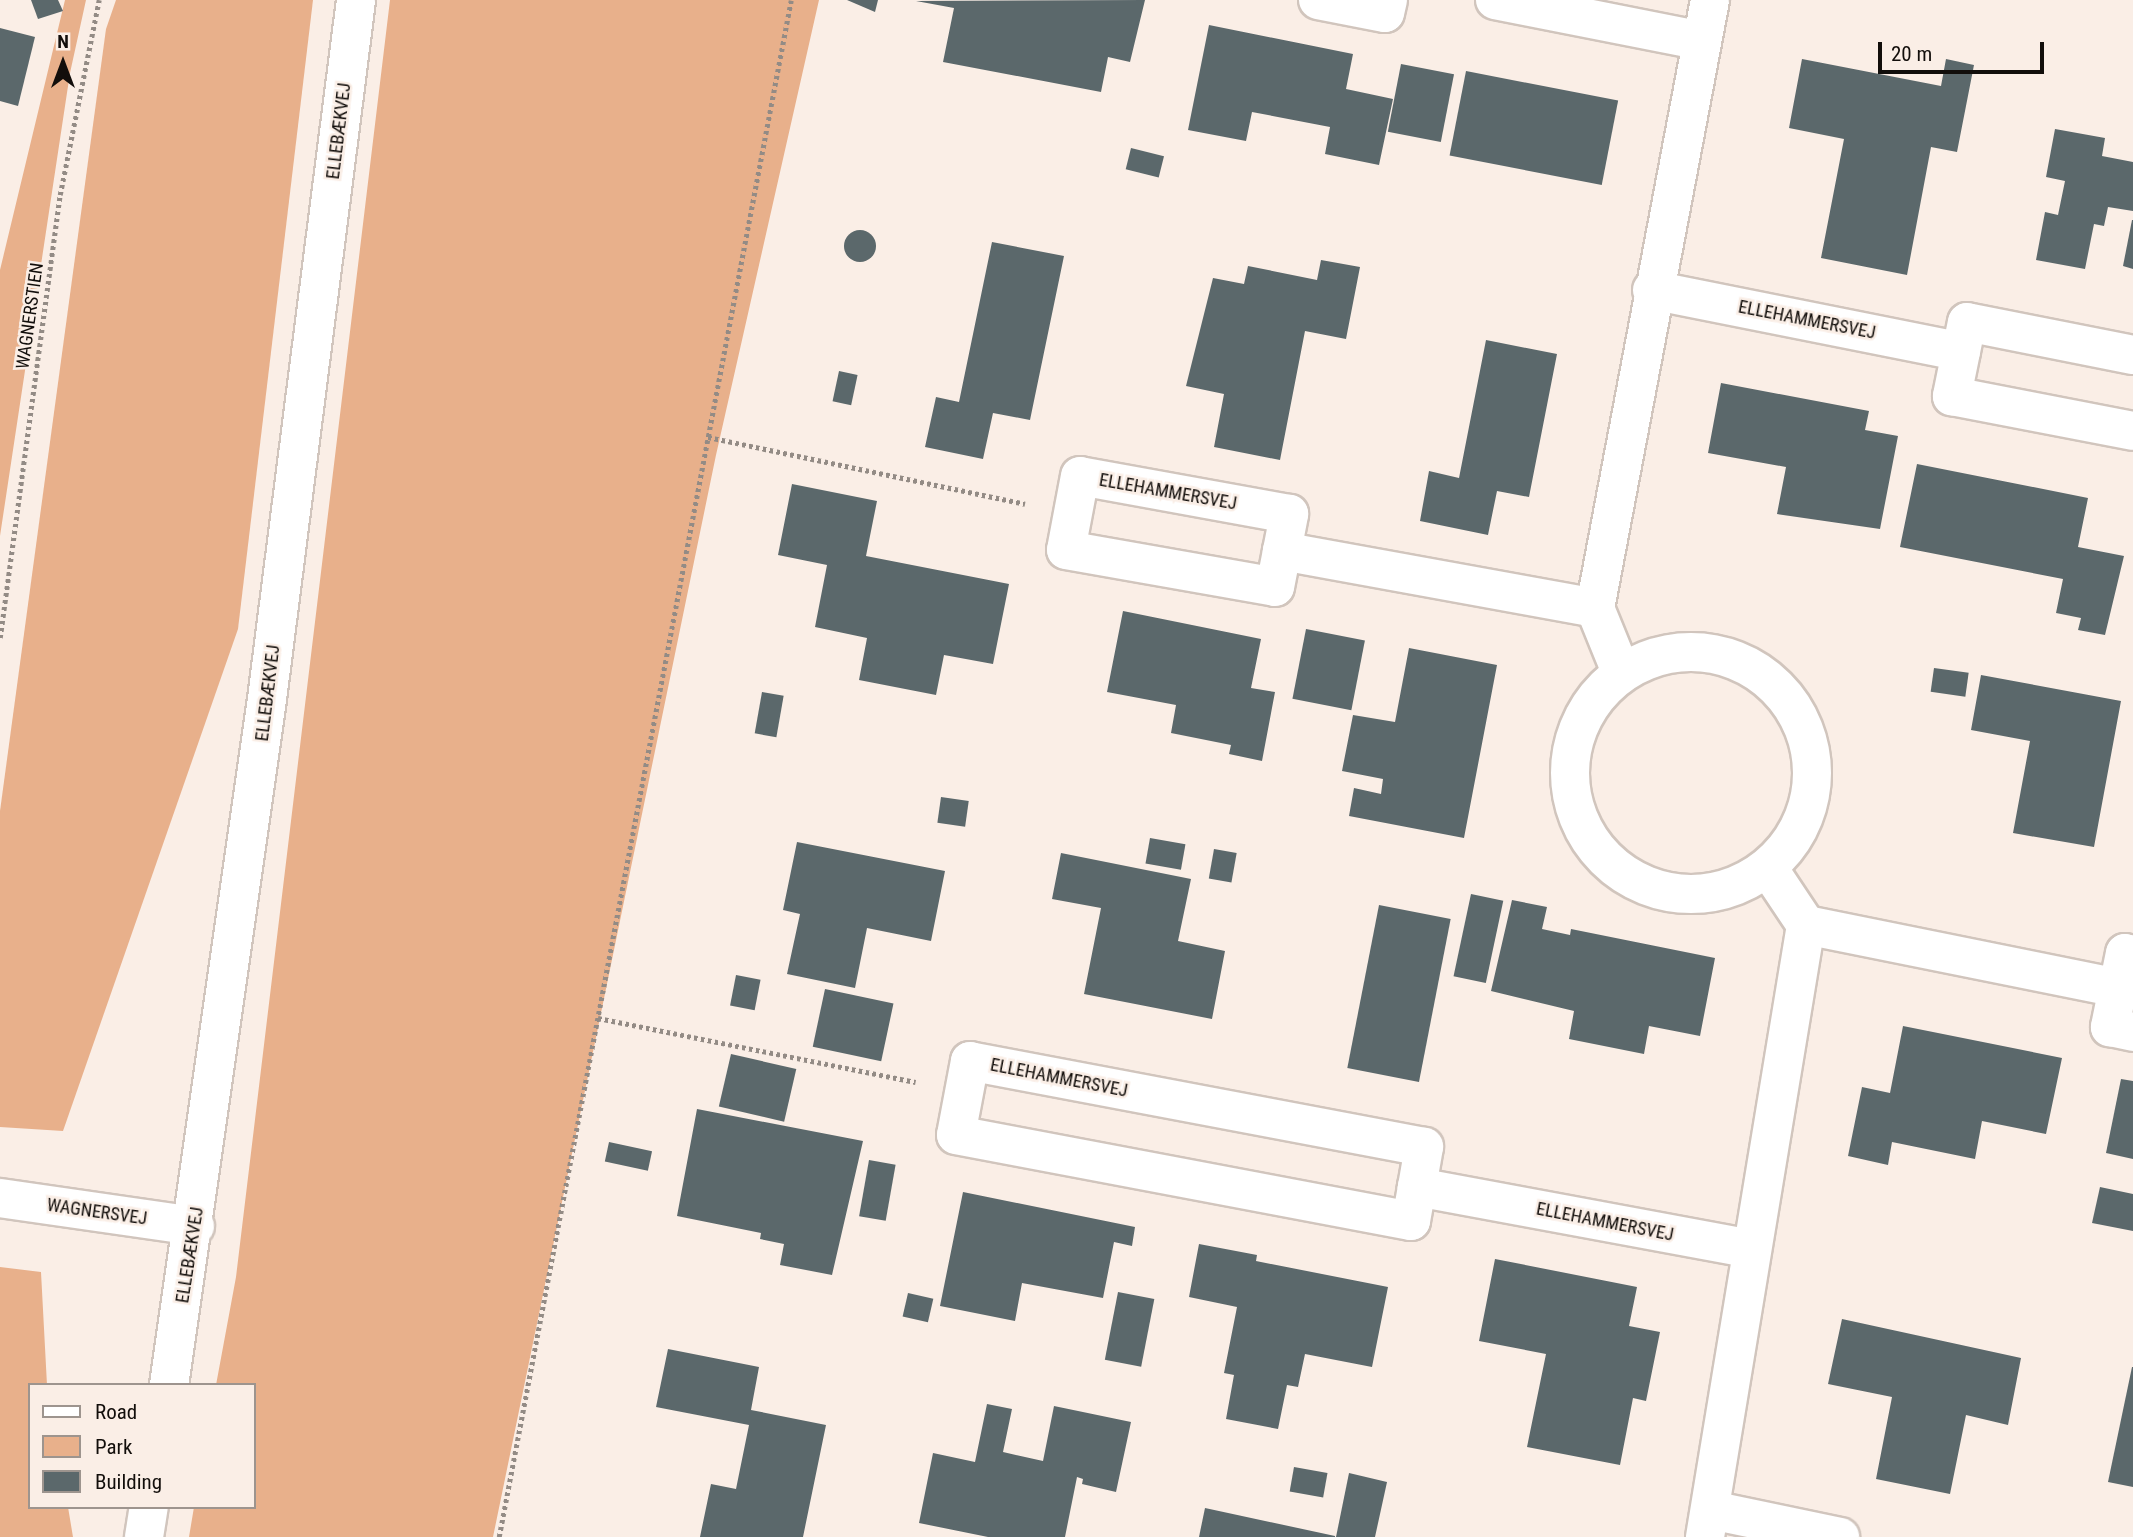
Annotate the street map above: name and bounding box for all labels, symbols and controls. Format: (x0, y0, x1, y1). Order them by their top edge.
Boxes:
north arrow (28, 28, 98, 98)
scale bar (1881, 28, 2047, 72)
text: N (57, 30, 69, 53)
text: 20 m (1891, 42, 1932, 66)
street label: ELLEBÆKVEJ (322, 82, 356, 180)
street label: WAGNERSTIEN (12, 261, 48, 371)
street label: ELLEHAMMERSVEJ (1736, 296, 1878, 344)
street label: ELLEHAMMERSVEJ (1097, 469, 1239, 515)
street label: ELLEBÆKVEJ (251, 644, 285, 742)
street label: ELLEHAMMERSVEJ (988, 1054, 1130, 1102)
street label: WAGNERSVEJ (45, 1194, 149, 1230)
street label: ELLEHAMMERSVEJ (1534, 1198, 1676, 1246)
street label: ELLEBÆKVEJ (172, 1205, 208, 1305)
legend (28, 1383, 256, 1509)
text: Road (95, 1400, 137, 1424)
text: Park (95, 1435, 132, 1459)
text: Building (95, 1470, 162, 1494)

